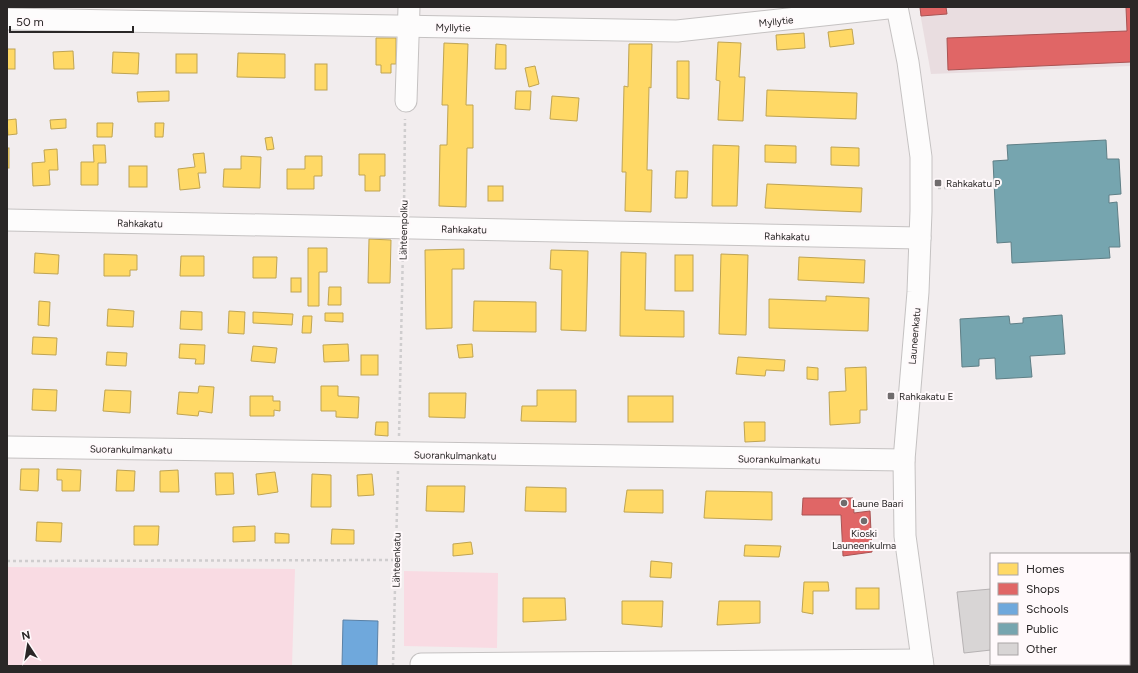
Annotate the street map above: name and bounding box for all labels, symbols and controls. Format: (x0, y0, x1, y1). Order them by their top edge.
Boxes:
scale bar (10, 8, 133, 34)
street label: Myllytie (758, 13, 795, 30)
text: 50 m (16, 15, 44, 29)
street label: Myllytie (435, 21, 471, 34)
place label: Rahkakatu P (946, 177, 1000, 190)
marker: Rahkakatu P (933, 178, 943, 188)
street label: Lähteenpolku (396, 200, 411, 260)
street label: Rahkakatu (117, 217, 163, 230)
street label: Rahkakatu (441, 223, 487, 236)
street label: Rahkakatu (764, 230, 810, 243)
street label: Launeenkatu (906, 307, 923, 365)
place label: Rahkakatu E (899, 390, 953, 403)
marker: Rahkakatu E (886, 391, 896, 401)
street label: Suorankulmankatu (90, 442, 172, 457)
street label: Suorankulmankatu (414, 448, 496, 463)
street label: Suorankulmankatu (738, 452, 820, 467)
place label: Laune Baari (852, 497, 903, 510)
marker: Laune Baari (839, 498, 849, 508)
marker: Kioski Launeenkulma (859, 516, 869, 526)
place label: Kioski Launeenkulma (832, 527, 896, 552)
street label: Lähteenkatu (390, 532, 403, 588)
legend (990, 553, 1130, 665)
text: Homes (1026, 562, 1065, 576)
text: Shops (1026, 582, 1060, 596)
text: Schools (1026, 602, 1069, 616)
text: Public (1026, 622, 1059, 636)
north arrow (8, 625, 48, 665)
text: N (21, 628, 32, 643)
text: Other (1026, 642, 1057, 656)

